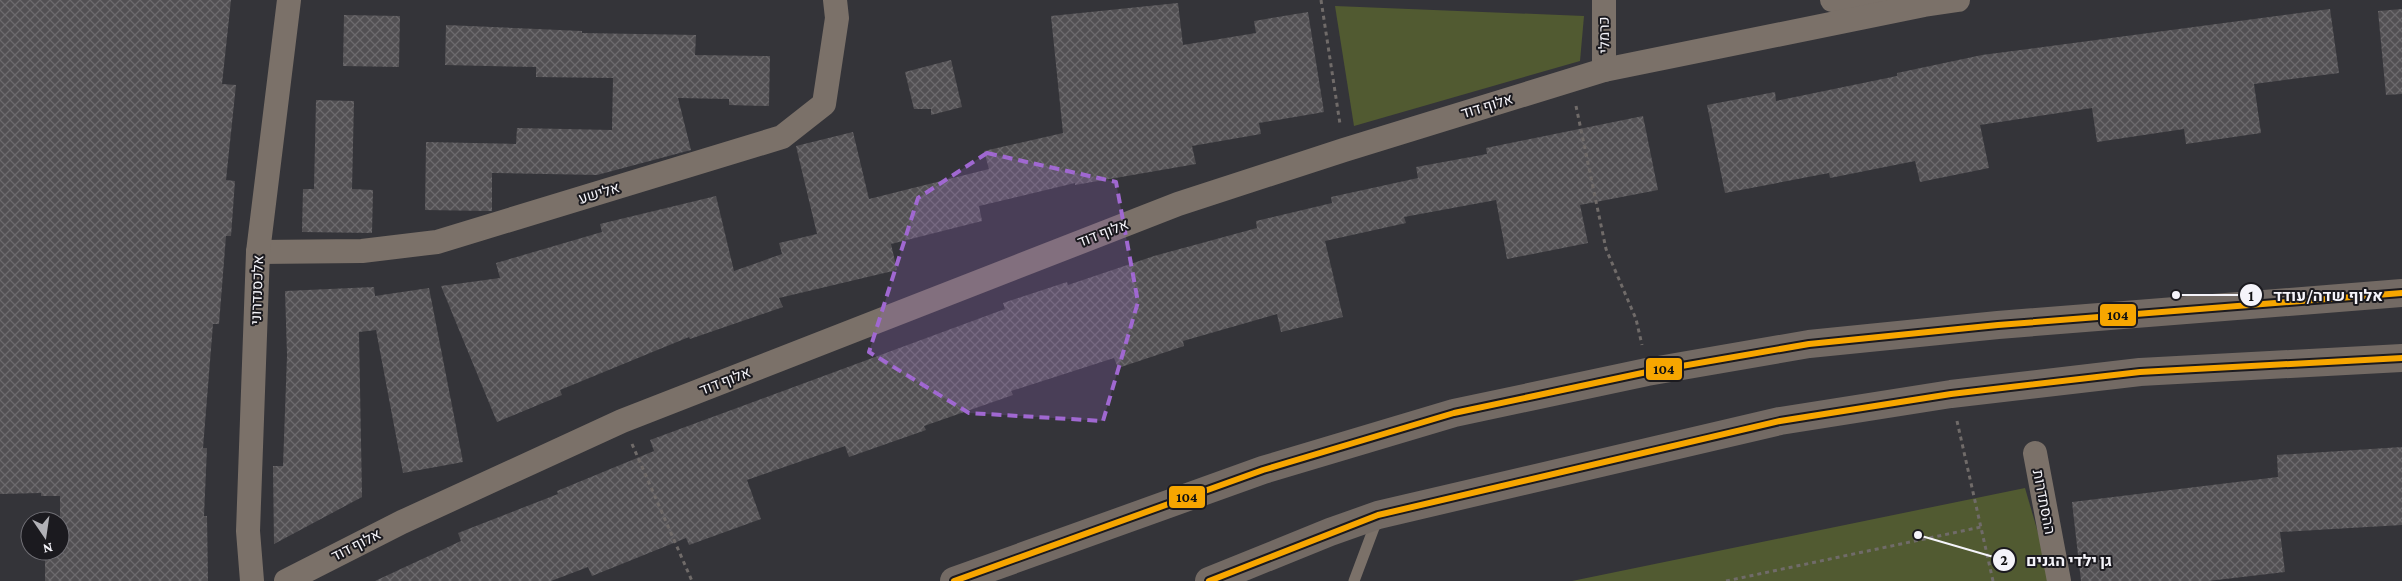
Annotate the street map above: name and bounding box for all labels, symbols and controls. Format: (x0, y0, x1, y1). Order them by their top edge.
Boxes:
street label: כרמלי (1596, 16, 1612, 54)
street label: אלוף דוד (1459, 91, 1515, 121)
street label: אלישע (576, 179, 622, 207)
street label: אלוף דוד (1075, 216, 1131, 250)
street label: אלכסנדרוני (248, 255, 266, 325)
callout: אלוף שדה/עודד (2239, 280, 2393, 311)
text: אלוף שדה/עודד (2273, 287, 2383, 304)
text: 1 (2248, 288, 2254, 304)
line badge: 104 (2099, 303, 2137, 327)
text: 104 (2107, 307, 2129, 323)
line badge: 104 (1645, 357, 1683, 381)
text: 104 (1653, 361, 1675, 377)
street label: אלוף דוד (697, 364, 753, 398)
street label: ההסתדרות (2030, 468, 2058, 536)
line badge: 104 (1168, 485, 1206, 509)
text: 104 (1176, 489, 1198, 505)
north arrow (20, 511, 70, 561)
street label: אלוף דוד (329, 526, 383, 564)
text: N (41, 540, 54, 558)
callout: גן ילדי הגנים (1991, 545, 2122, 576)
text: 2 (2000, 552, 2008, 568)
text: גן ילדי הגנים (2026, 552, 2112, 569)

